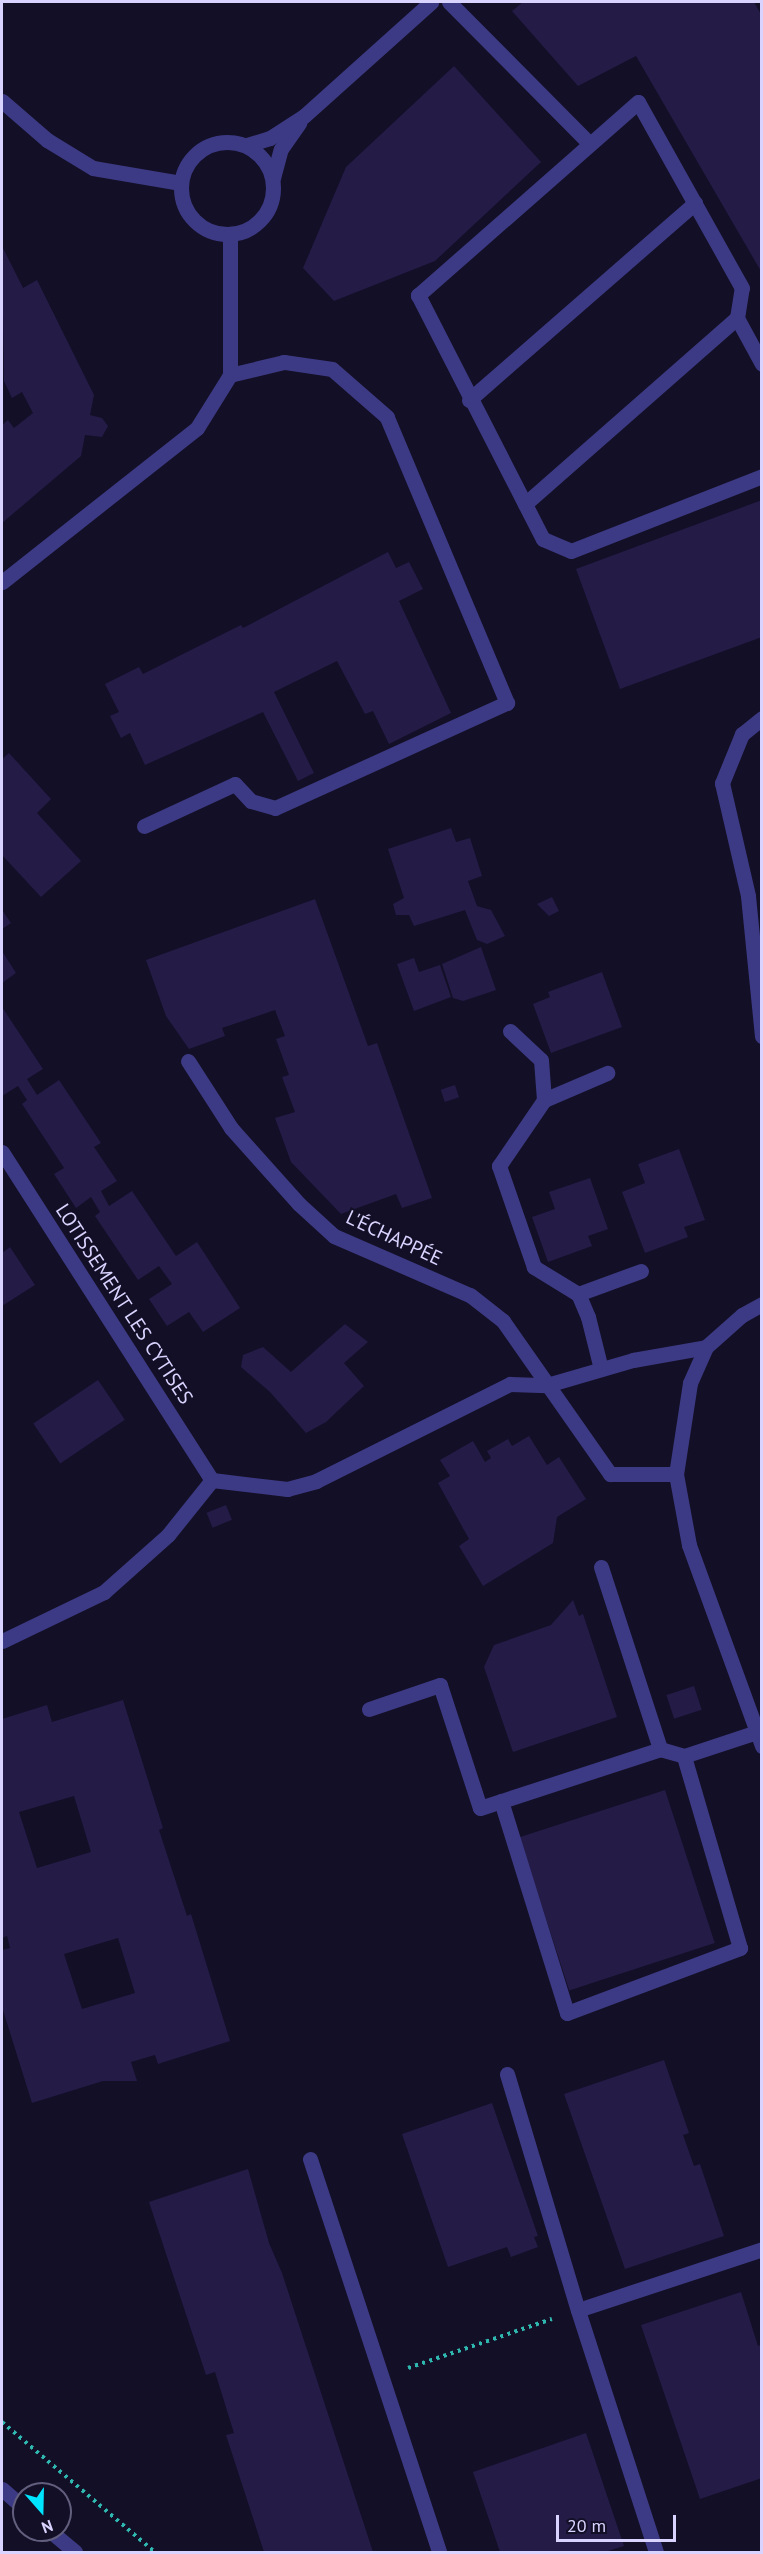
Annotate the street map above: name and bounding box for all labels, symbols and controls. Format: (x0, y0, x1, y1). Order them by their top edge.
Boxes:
street label: LOTISSEMENT LES CYTISES (50, 1199, 198, 1409)
street label: L'ÉCHAPPÉE (342, 1205, 446, 1271)
north arrow (12, 2482, 72, 2542)
scale bar (559, 2503, 679, 2541)
text: 20 m (567, 2514, 606, 2537)
text: N (39, 2516, 56, 2538)

